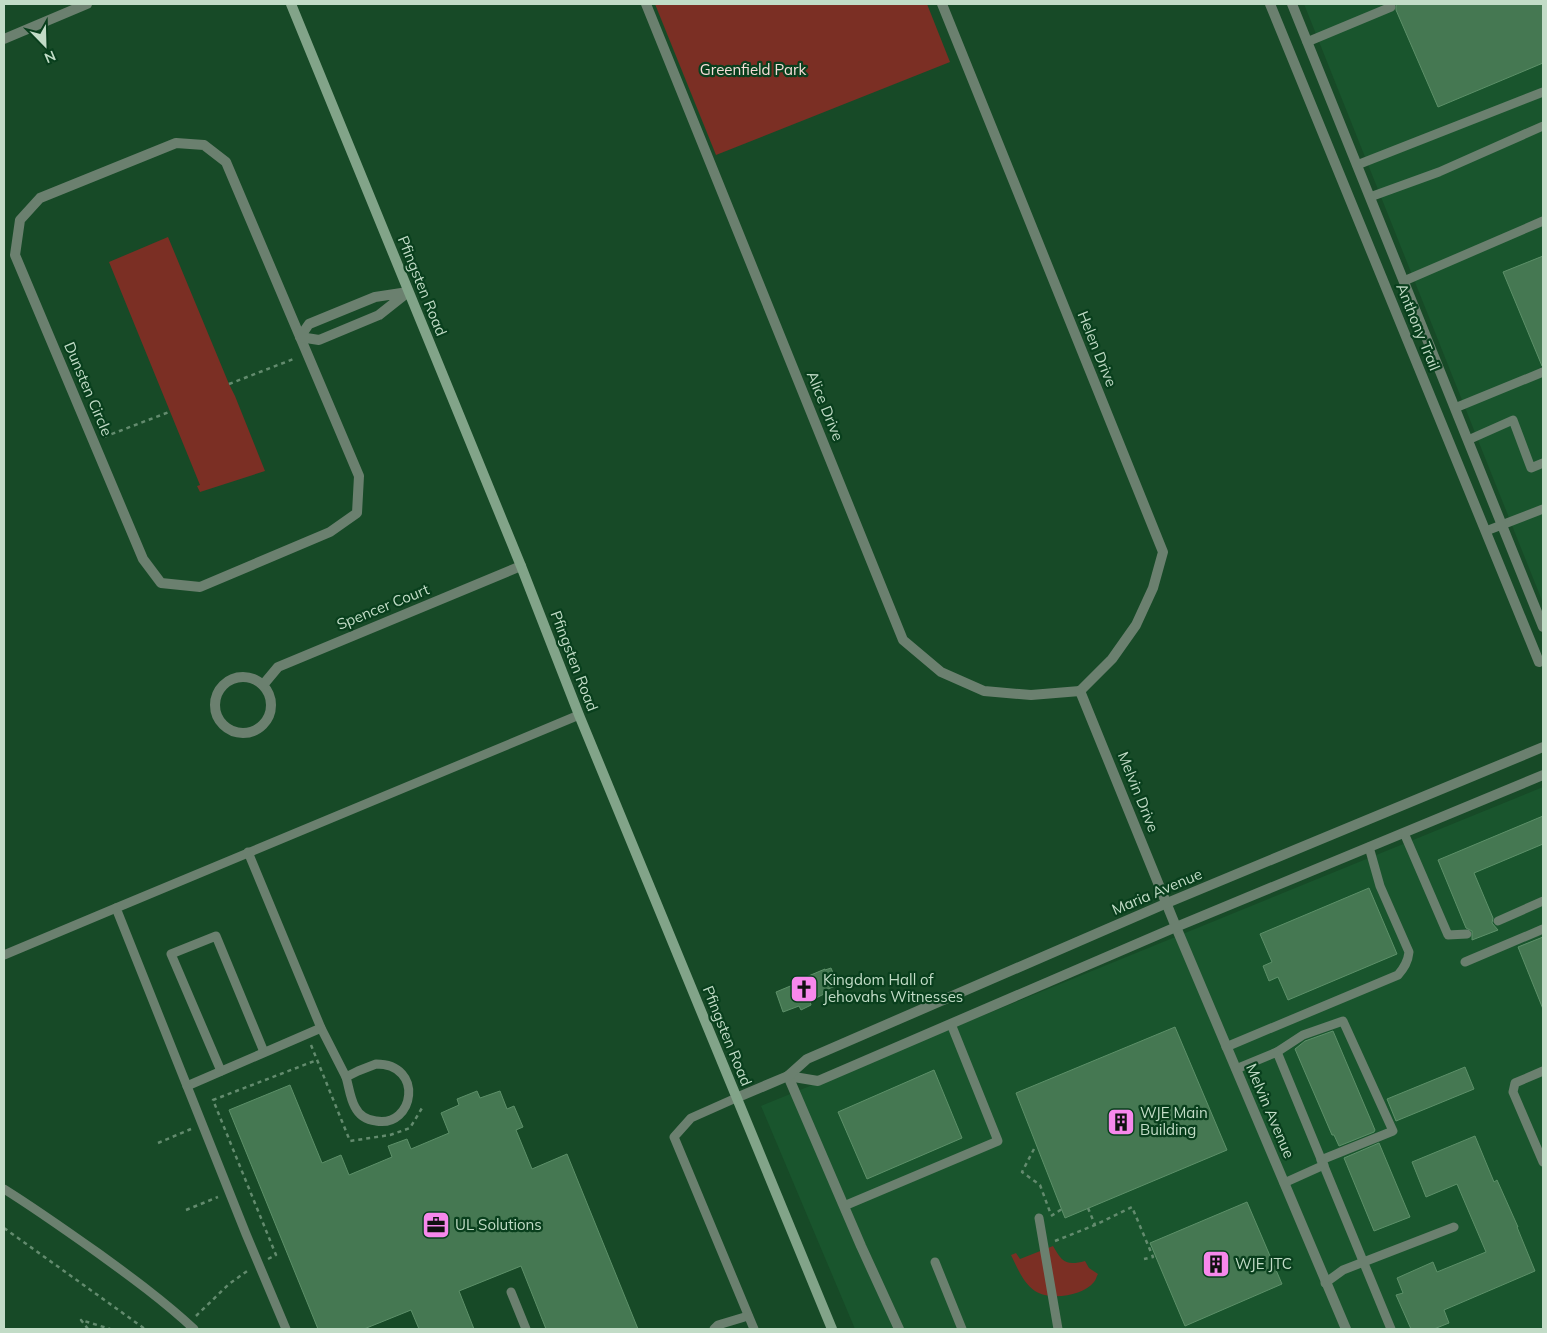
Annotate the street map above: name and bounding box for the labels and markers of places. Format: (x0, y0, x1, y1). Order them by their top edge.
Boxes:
place label: Kingdom Hall of Jehovahs Witnesses (823, 970, 963, 1006)
church icon: Kingdom Hall of Jehovahs Witnesses (789, 974, 819, 1004)
place label: WJE Main Building (1140, 1103, 1208, 1139)
building icon: WJE Main Building (1106, 1107, 1136, 1137)
office icon: UL Solutions (421, 1210, 451, 1240)
place label: UL Solutions (455, 1215, 542, 1234)
building icon: WJE JTC (1201, 1249, 1231, 1279)
place label: WJE JTC (1235, 1254, 1292, 1273)

